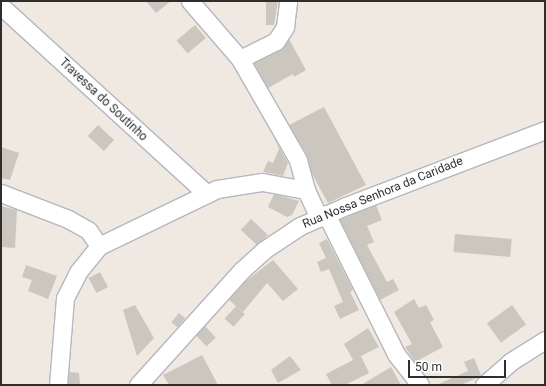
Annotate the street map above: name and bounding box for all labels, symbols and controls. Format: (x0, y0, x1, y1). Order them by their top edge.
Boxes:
street label: Travessa do Soutinho (56, 55, 150, 145)
street label: Rua Nossa Senhora da Caridade (301, 154, 465, 232)
scale bar (410, 352, 508, 378)
text: 50 m (415, 360, 442, 374)

